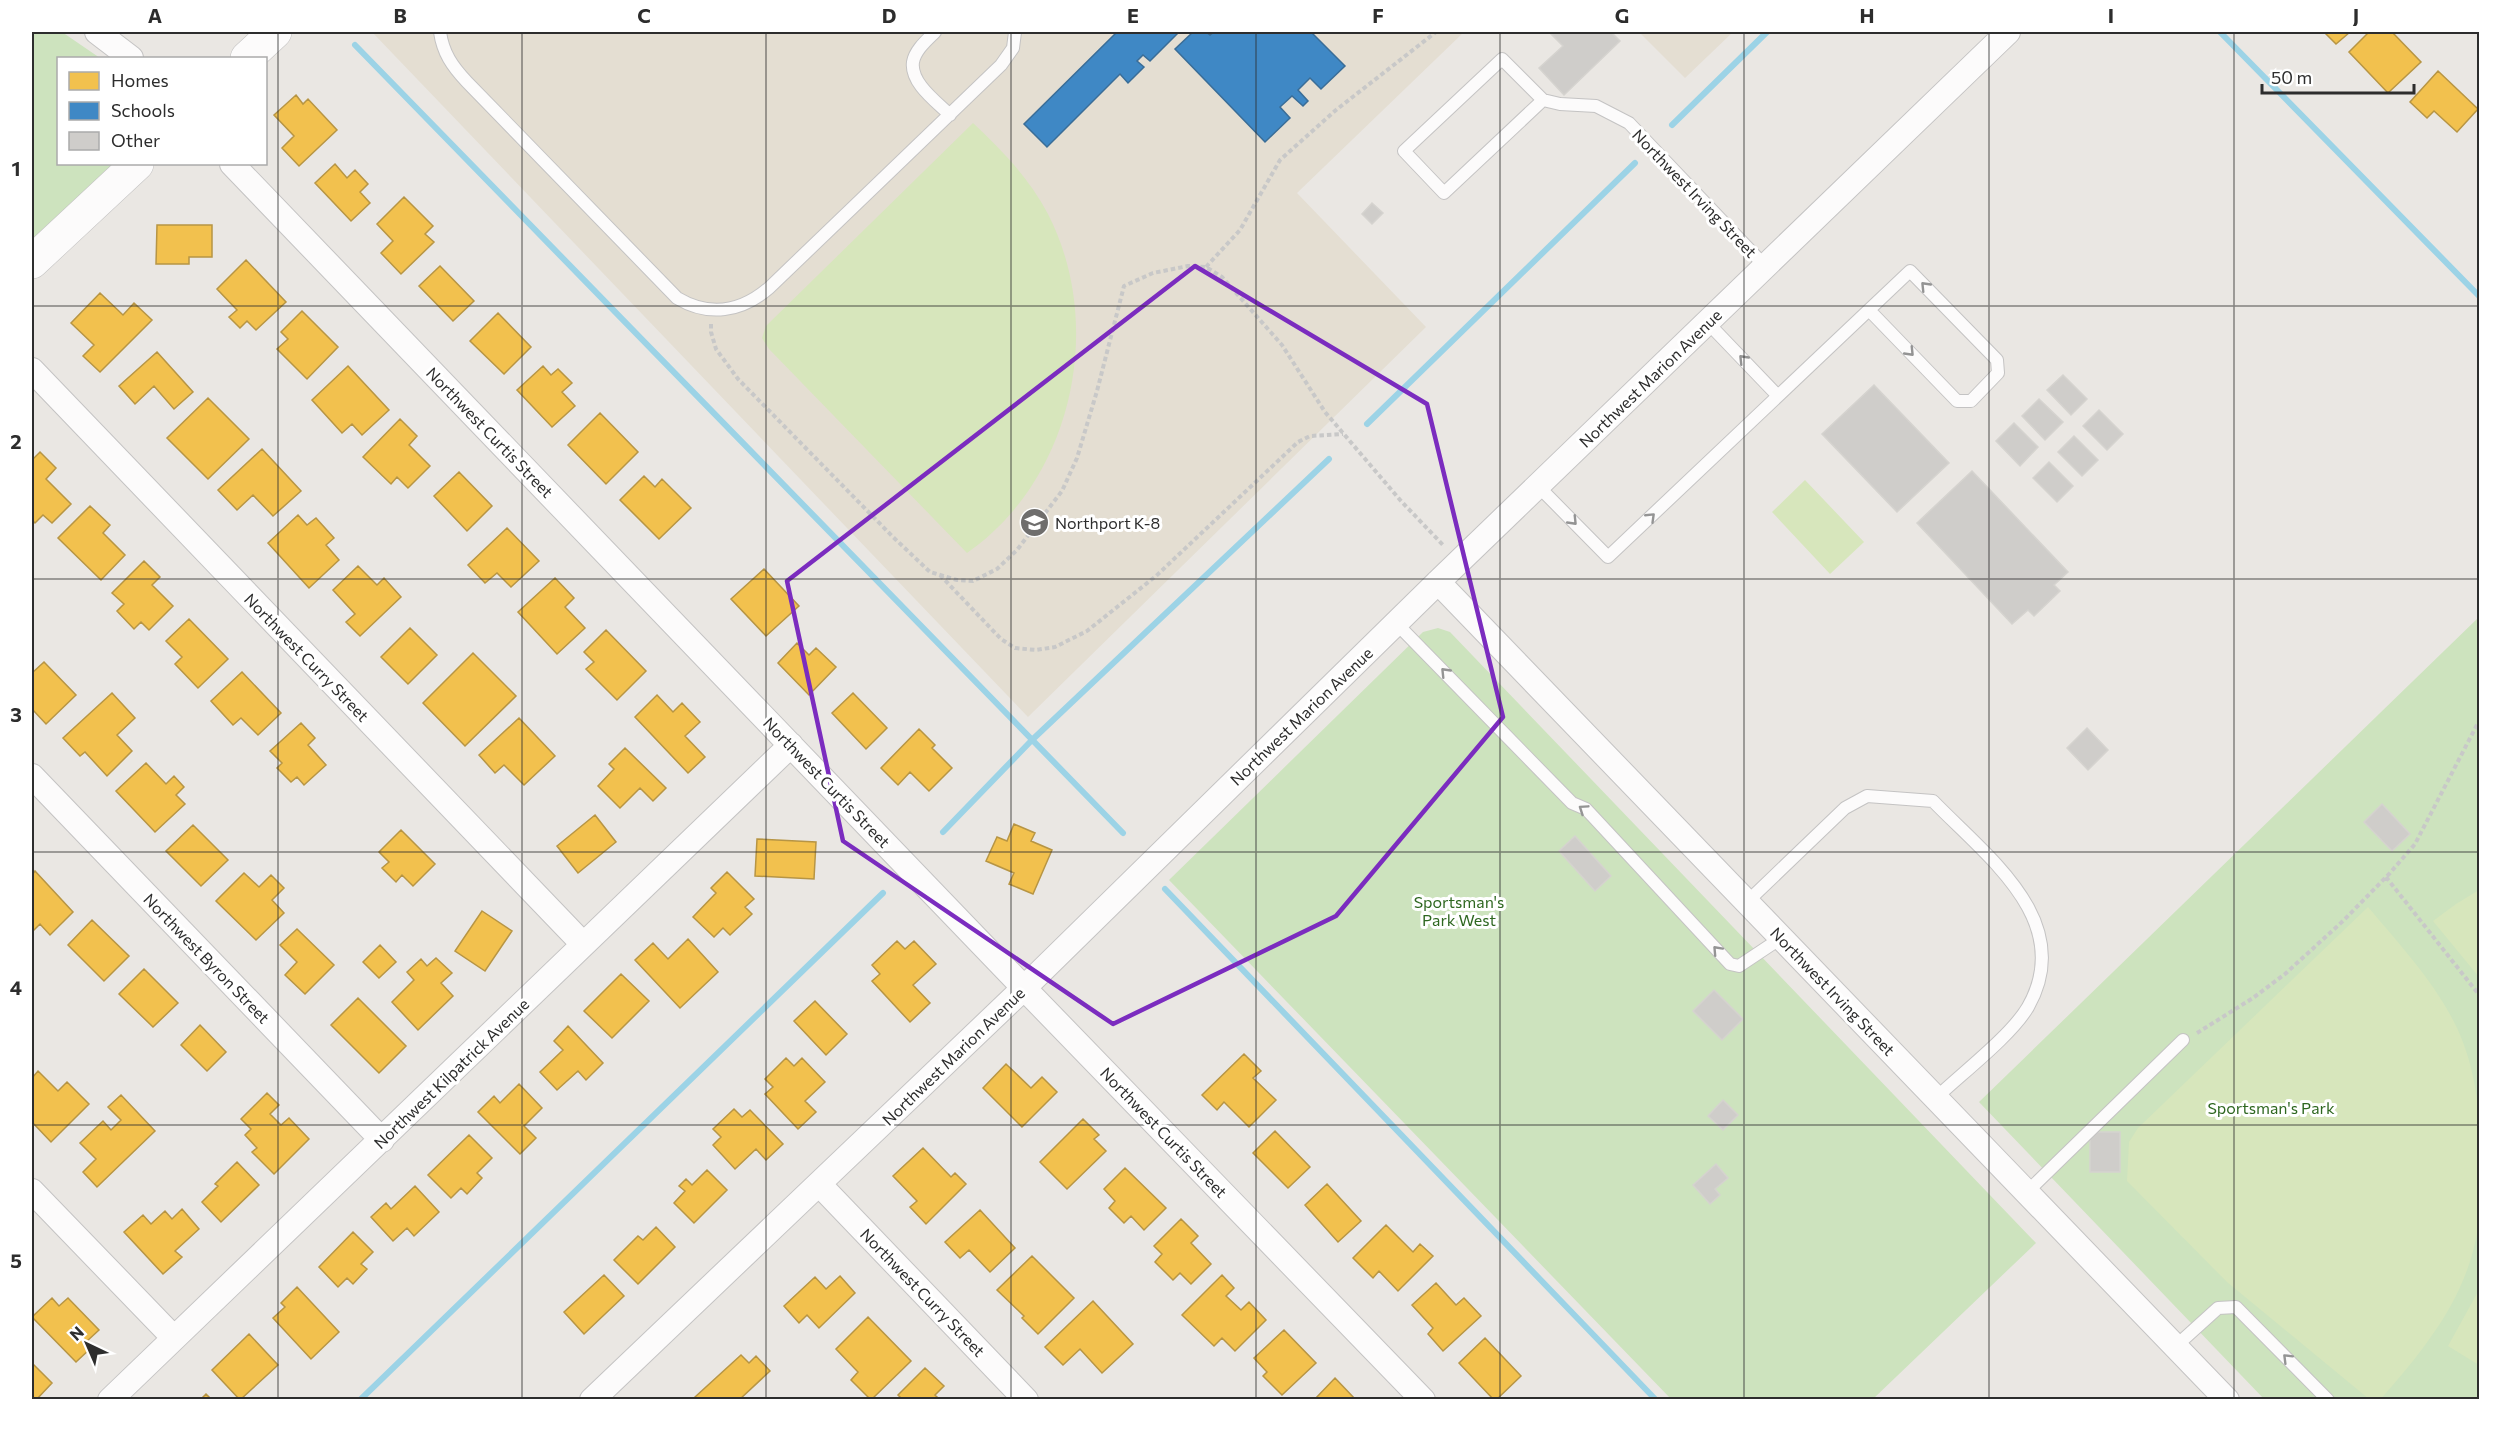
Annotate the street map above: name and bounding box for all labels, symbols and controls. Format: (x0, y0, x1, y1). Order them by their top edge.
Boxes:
text: A (148, 3, 162, 27)
text: B (393, 3, 407, 27)
text: C (637, 3, 651, 27)
text: D (882, 3, 896, 27)
text: E (1127, 3, 1139, 27)
text: F (1372, 3, 1384, 27)
text: G (1615, 3, 1629, 27)
text: H (1860, 3, 1875, 27)
text: I (2108, 3, 2114, 27)
text: J (2353, 3, 2359, 27)
legend (57, 57, 267, 165)
scale bar (2262, 57, 2414, 95)
text: 50 m (2271, 66, 2312, 88)
text: Homes (111, 69, 169, 91)
text: Schools (111, 99, 175, 121)
street label: Northwest Irving Street (1629, 125, 1761, 261)
text: Other (111, 129, 160, 151)
text: 1 (11, 156, 21, 180)
one-way arrow (1921, 282, 1932, 293)
street label: Northwest Marion Avenue (1575, 305, 1725, 451)
one-way arrow (1903, 346, 1914, 356)
one-way arrow (1739, 355, 1750, 365)
street label: Northwest Curtis Street (423, 363, 558, 501)
text: 2 (10, 429, 22, 453)
school or university icon: Northport K-8 (1018, 506, 1050, 538)
place label: Northport K-8 (1055, 513, 1160, 532)
one-way arrow (1644, 513, 1654, 524)
one-way arrow (1566, 514, 1577, 525)
street label: Northwest Curry Street (241, 589, 373, 725)
street label: Northwest Marion Avenue (1226, 643, 1376, 789)
one-way arrow (1441, 669, 1452, 680)
text: 3 (10, 702, 22, 726)
street label: Northwest Curtis Street (760, 713, 895, 851)
one-way arrow (1578, 806, 1589, 817)
street label: Northwest Byron Street (140, 889, 274, 1027)
park label: Sportsman's Park West (1414, 892, 1504, 929)
street label: Northwest Irving Street (1767, 923, 1899, 1059)
one-way arrow (1713, 947, 1724, 957)
text: 4 (10, 975, 22, 999)
street label: Northwest Marion Avenue (878, 983, 1028, 1129)
street label: Northwest Kilpatrick Avenue (370, 994, 532, 1152)
street label: Northwest Curtis Street (1097, 1063, 1232, 1201)
park label: Sportsman's Park (2207, 1098, 2335, 1117)
street label: Northwest Curry Street (857, 1224, 989, 1360)
text: 5 (10, 1248, 22, 1272)
north arrow (57, 1314, 117, 1374)
text: N (65, 1322, 87, 1344)
one-way arrow (2283, 1355, 2294, 1366)

